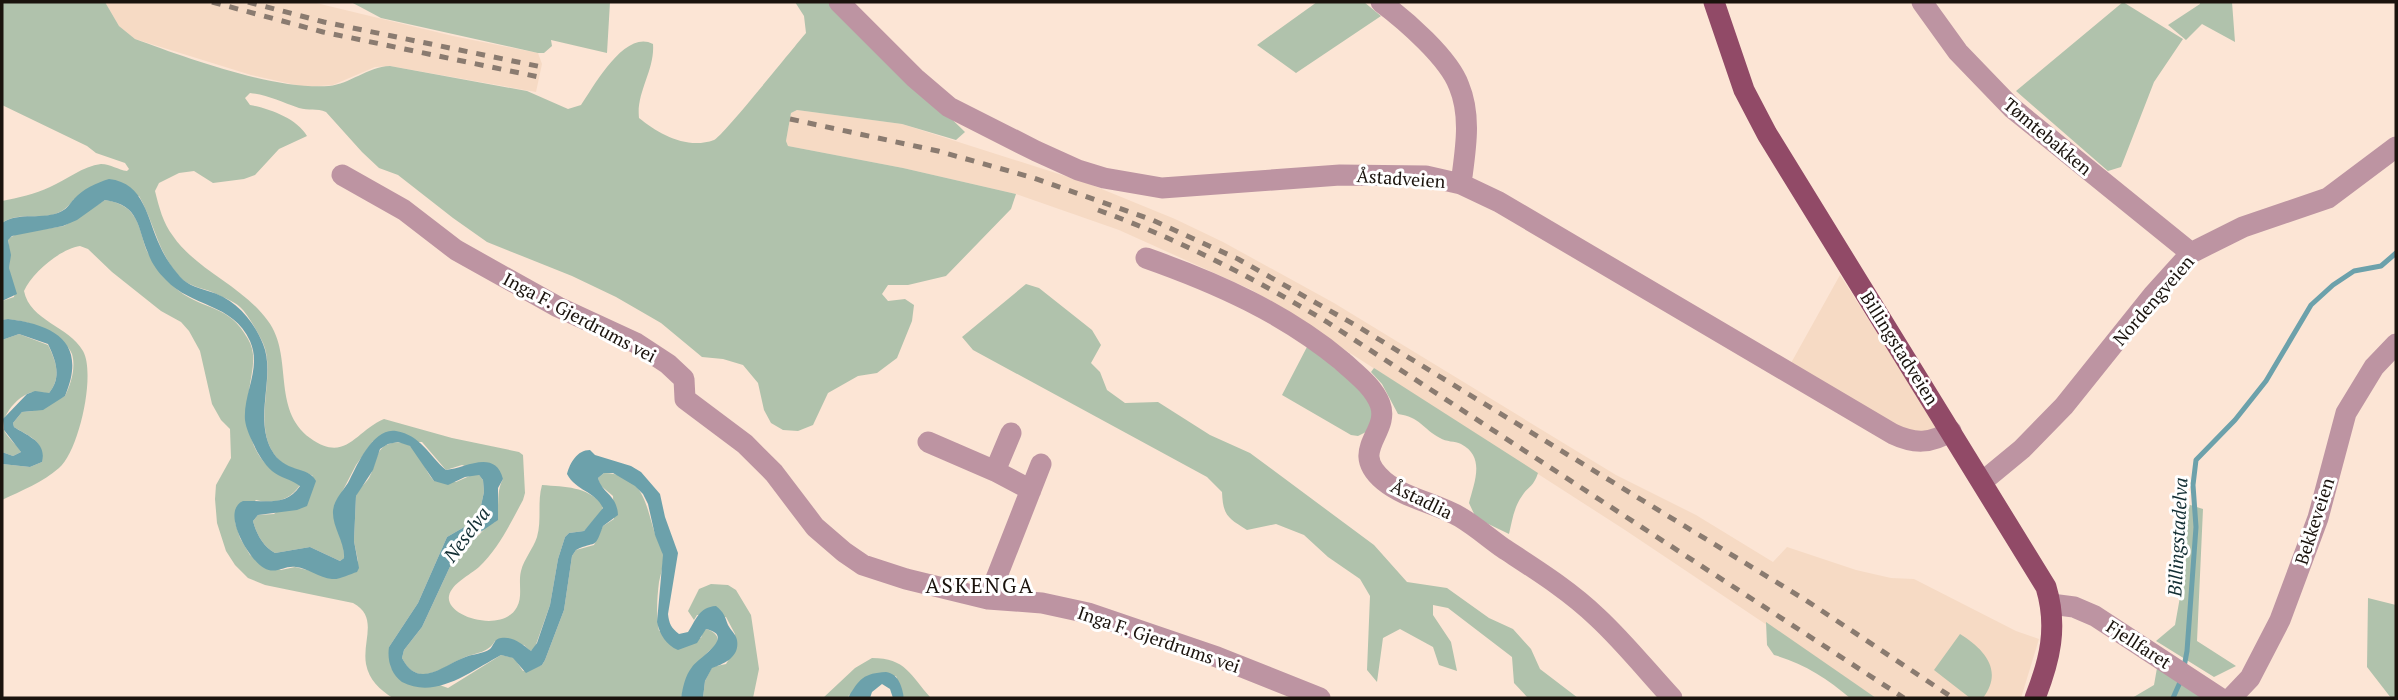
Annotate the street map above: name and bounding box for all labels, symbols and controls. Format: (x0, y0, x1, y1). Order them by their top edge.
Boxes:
street label: Tømtebakken (1999, 92, 2097, 180)
street label: Åstadveien (1356, 163, 1446, 193)
street label: Nordengveien (2107, 250, 2199, 350)
street label: Inga F. Gjerdrums vei (499, 266, 661, 368)
street label: Billingstadveien (1856, 287, 1945, 410)
street label: Åstadlia (1387, 474, 1457, 524)
street label: Bekkeveien (2289, 474, 2339, 568)
water label: Billingstadelva (2161, 477, 2193, 598)
water label: Neselva (437, 501, 495, 567)
district label: ASKENGA (925, 571, 1035, 599)
street label: Inga F. Gjerdrums vei (1075, 600, 1243, 678)
street label: Fjellfaret (2102, 614, 2176, 674)

